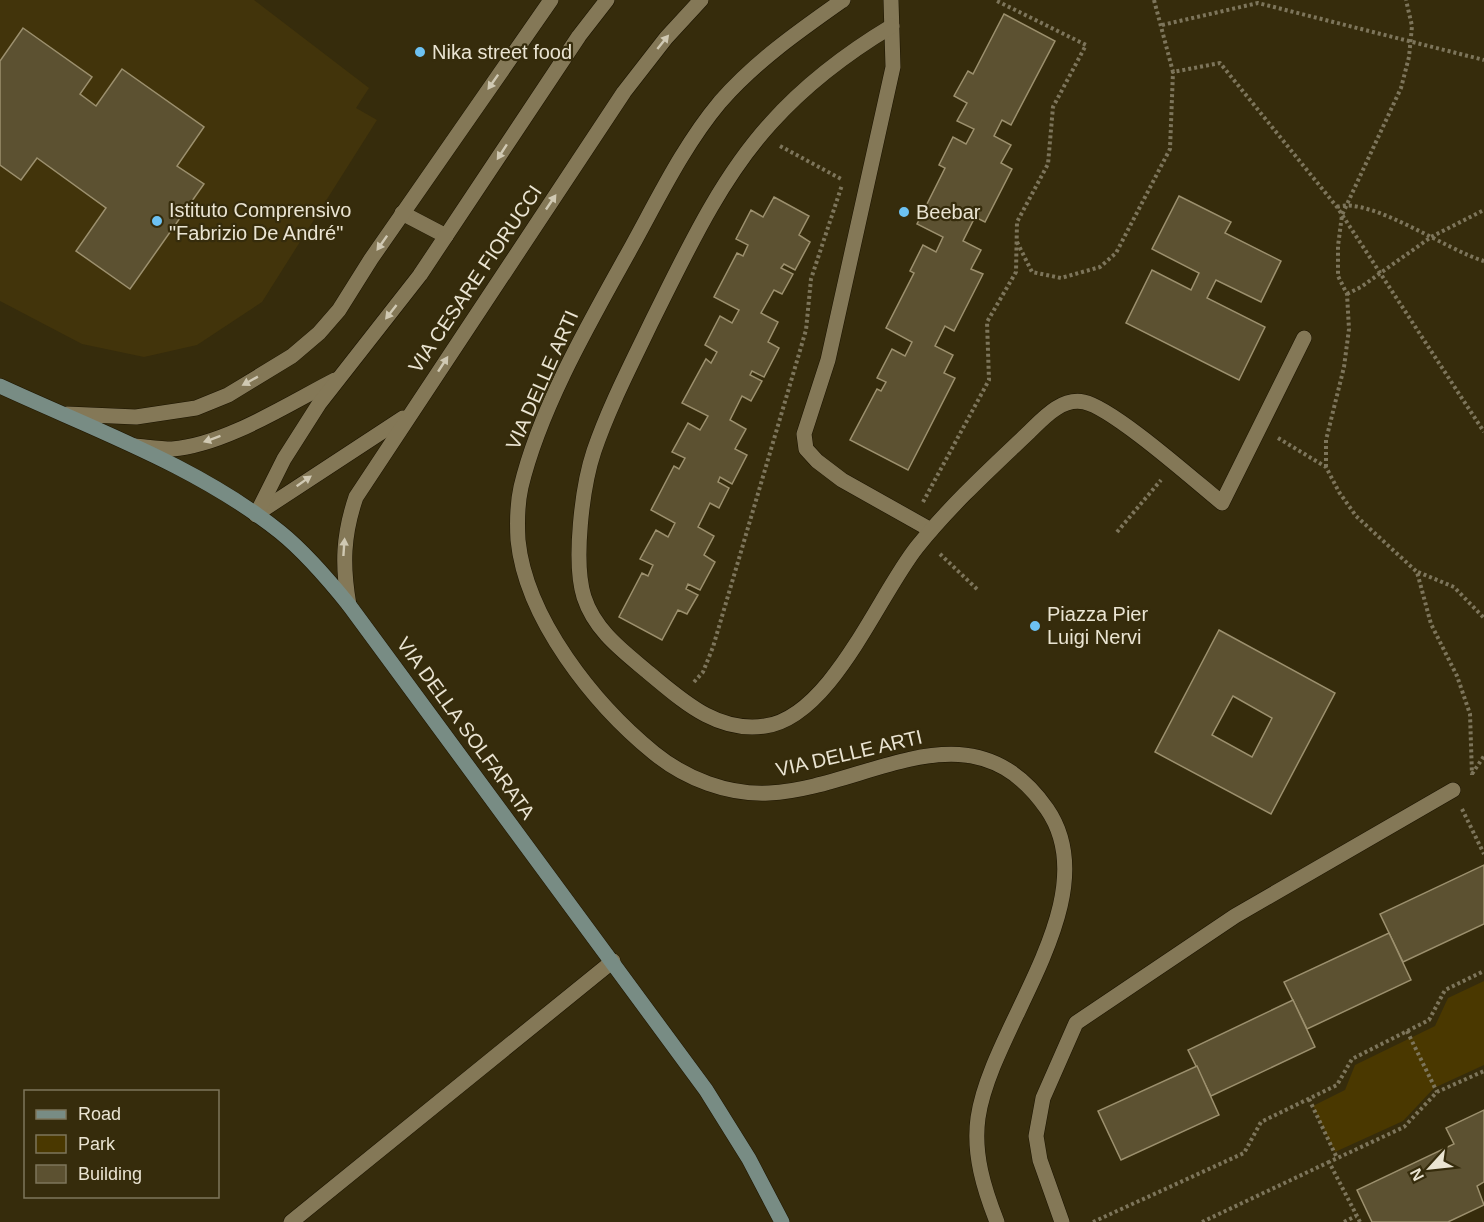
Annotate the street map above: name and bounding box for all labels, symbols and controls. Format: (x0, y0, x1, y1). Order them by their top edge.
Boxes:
one-way arrow (656, 34, 669, 50)
place label: Nika street food (432, 41, 572, 63)
marker: Nika street food (413, 45, 427, 59)
one-way arrow (488, 74, 499, 90)
one-way arrow (497, 144, 508, 160)
street label: VIA CESARE FIORUCCI (404, 181, 546, 377)
one-way arrow (545, 194, 556, 210)
place label: Istituto Comprensivo "Fabrizio De André" (169, 199, 351, 244)
place label: Beebar (916, 201, 981, 223)
marker: Beebar (897, 205, 911, 219)
marker: Istituto Comprensivo "Fabrizio De André" (150, 214, 164, 228)
one-way arrow (376, 234, 388, 250)
one-way arrow (385, 304, 397, 320)
street label: VIA DELLE ARTI (502, 307, 582, 453)
one-way arrow (437, 356, 448, 372)
one-way arrow (242, 376, 258, 387)
one-way arrow (203, 434, 221, 444)
one-way arrow (296, 475, 312, 487)
one-way arrow (339, 537, 348, 556)
place label: Piazza Pier Luigi Nervi (1047, 603, 1148, 648)
marker: Piazza Pier Luigi Nervi (1028, 619, 1042, 633)
street label: VIA DELLA SOLFARATA (393, 633, 540, 824)
street label: VIA DELLE ARTI (774, 725, 924, 781)
legend (24, 1090, 219, 1198)
text: Road (78, 1104, 121, 1124)
text: Park (78, 1134, 116, 1154)
north arrow (1400, 1138, 1460, 1198)
text: Building (78, 1164, 142, 1184)
text: N (1407, 1166, 1427, 1184)

